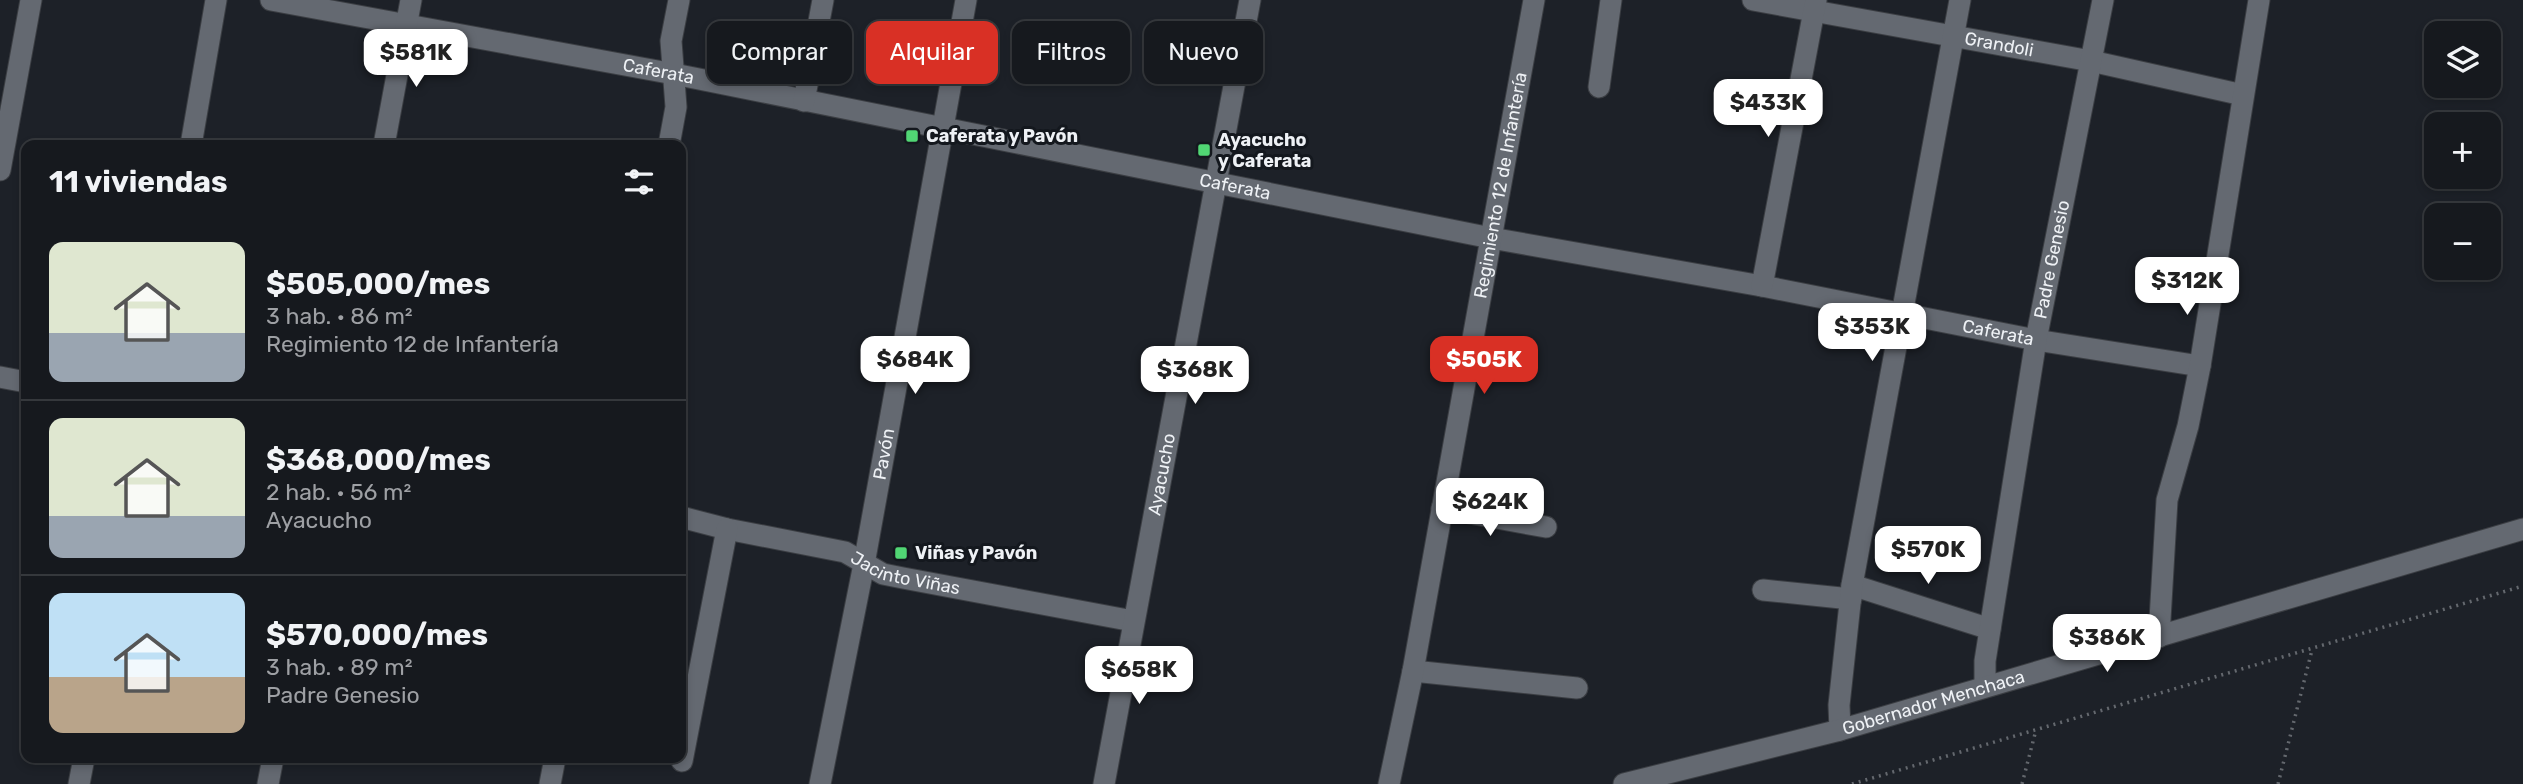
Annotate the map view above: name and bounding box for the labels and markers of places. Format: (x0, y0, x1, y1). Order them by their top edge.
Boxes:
pin: $581K (367, 29, 465, 89)
pin: $433K (1719, 80, 1817, 139)
place label: Caferata y Pavón (926, 125, 1078, 147)
marker: Caferata y Pavón (904, 128, 920, 144)
place label: Ayacucho y Caferata (1218, 129, 1311, 172)
marker: Ayacucho y Caferata (1196, 142, 1212, 158)
pin: $312K (2138, 258, 2236, 317)
pin: $353K (1823, 304, 1921, 363)
pin: $684K (866, 336, 964, 396)
pin: $505K (1435, 336, 1533, 396)
pin: $368K (1146, 346, 1244, 406)
pin: $624K (1441, 478, 1539, 538)
pin: $570K (1879, 526, 1977, 586)
place label: Viñas y Pavón (915, 542, 1037, 564)
marker: Viñas y Pavón (893, 545, 909, 561)
pin: $386K (2058, 614, 2156, 674)
pin: $658K (1090, 646, 1188, 706)

